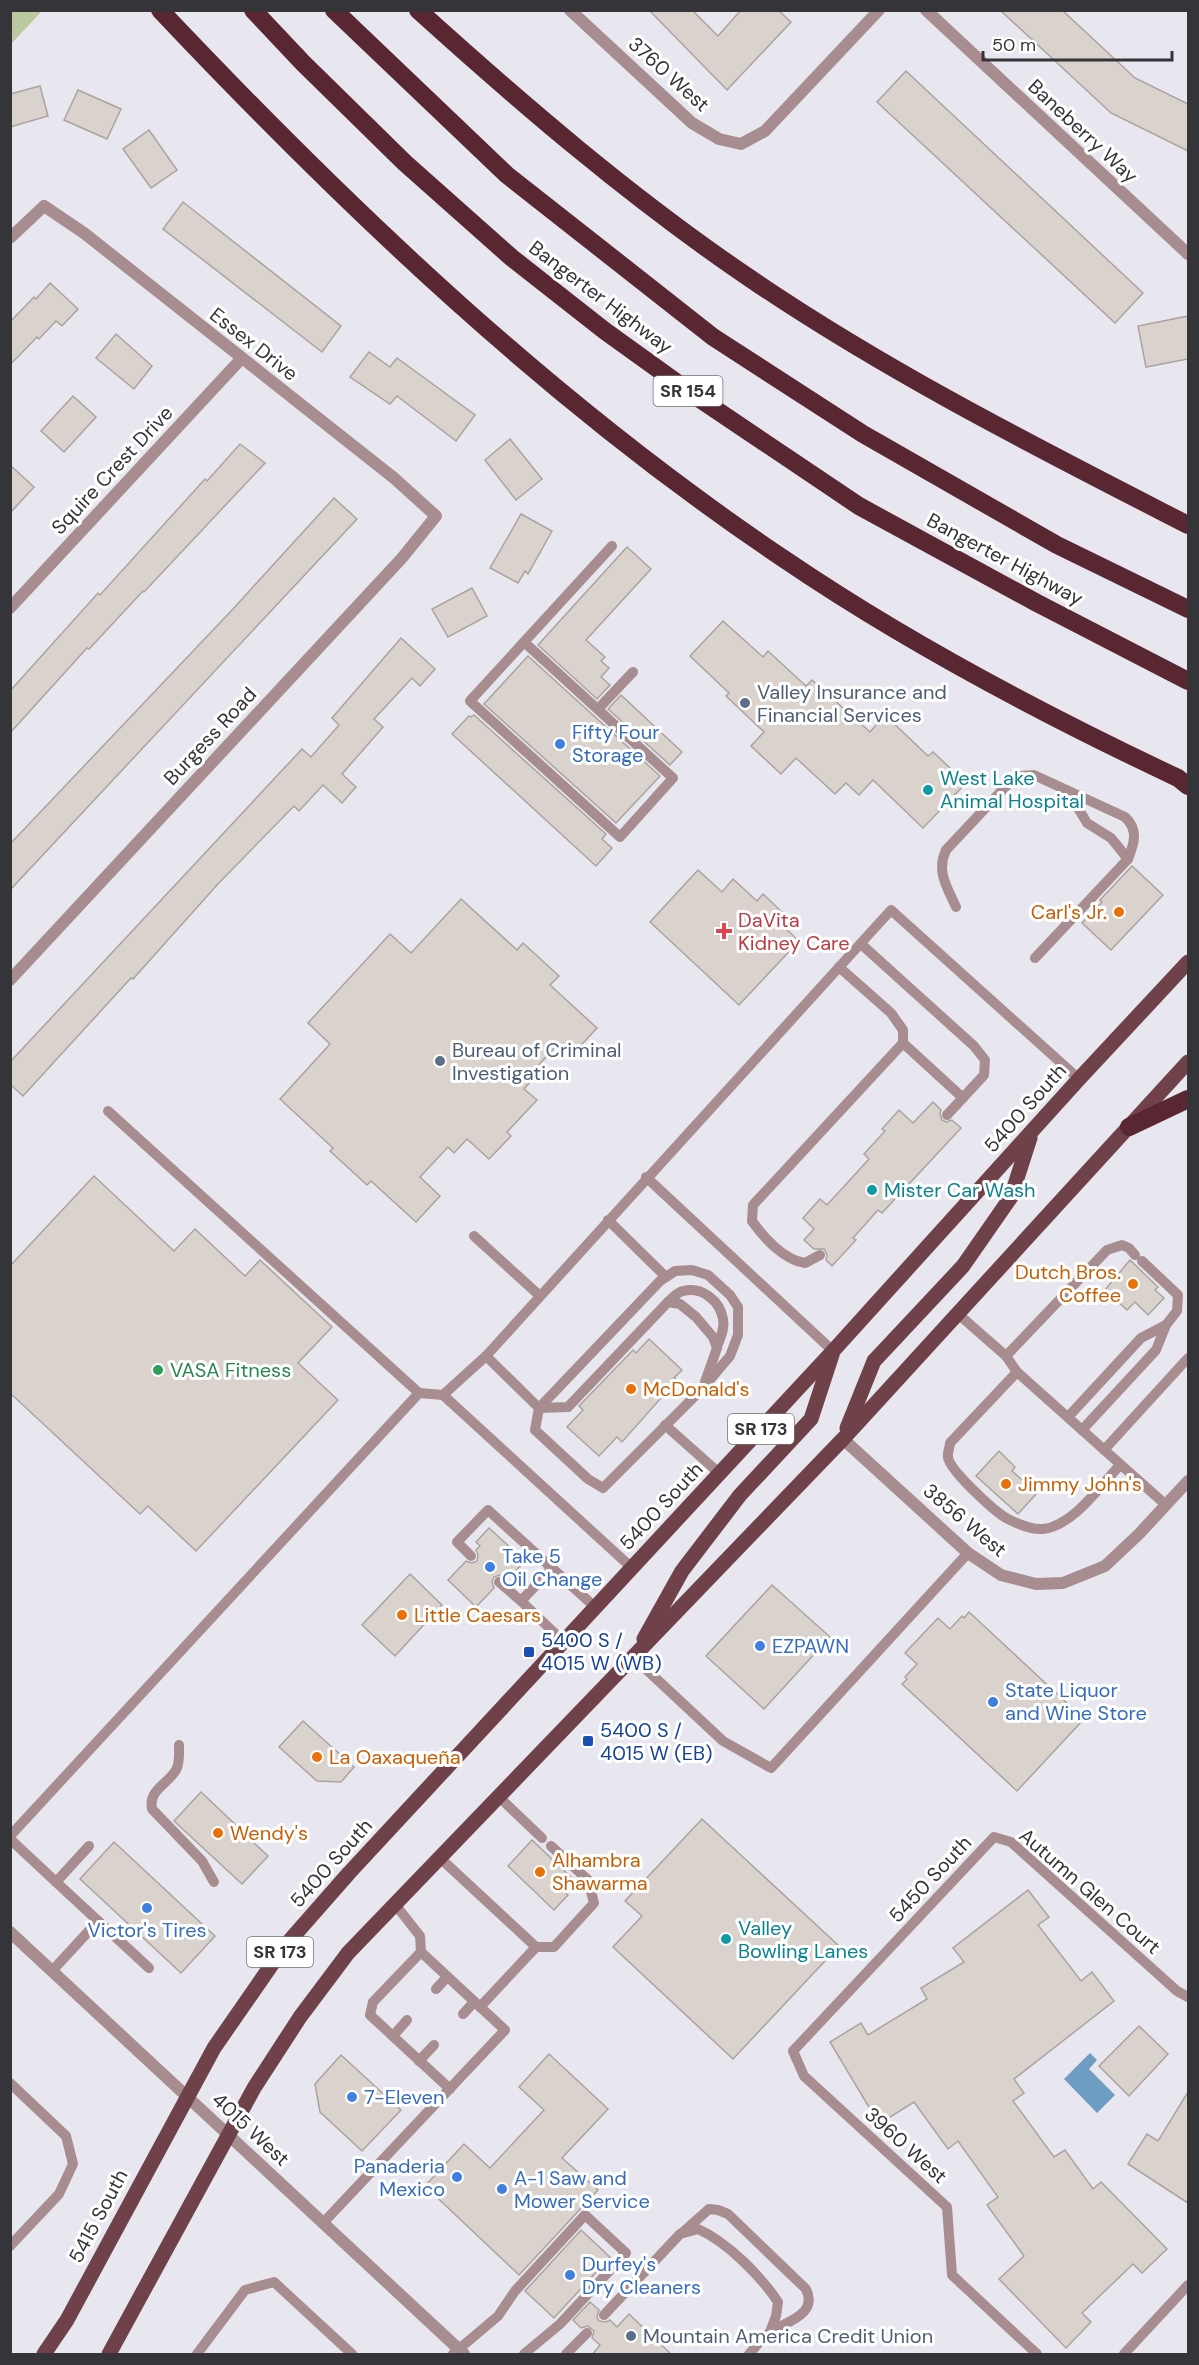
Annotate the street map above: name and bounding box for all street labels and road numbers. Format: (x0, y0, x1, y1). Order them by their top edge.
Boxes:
street label: 3760 West (623, 31, 715, 117)
street label: Baneberry Way (1023, 73, 1143, 189)
street label: Bangerter Highway (524, 234, 678, 360)
street label: Essex Drive (205, 301, 303, 387)
road number: SR 154 (654, 376, 722, 406)
street label: Squire Crest Drive (46, 400, 178, 540)
street label: Bangerter Highway (922, 507, 1088, 611)
street label: Burgess Road (158, 682, 262, 790)
street label: 5400 South (978, 1058, 1072, 1158)
road number: SR 173 (728, 1414, 794, 1444)
street label: 5400 South (614, 1456, 708, 1556)
street label: 3856 West (918, 1478, 1012, 1563)
street label: 5400 South (284, 1813, 378, 1913)
street label: Autumn Glen Court (1014, 1822, 1166, 1960)
street label: 5450 South (883, 1830, 977, 1928)
road number: SR 173 (247, 1937, 313, 1967)
street label: 4015 West (207, 2087, 295, 2172)
street label: 3960 West (859, 2101, 953, 2189)
street label: 5415 South (62, 2165, 134, 2267)

